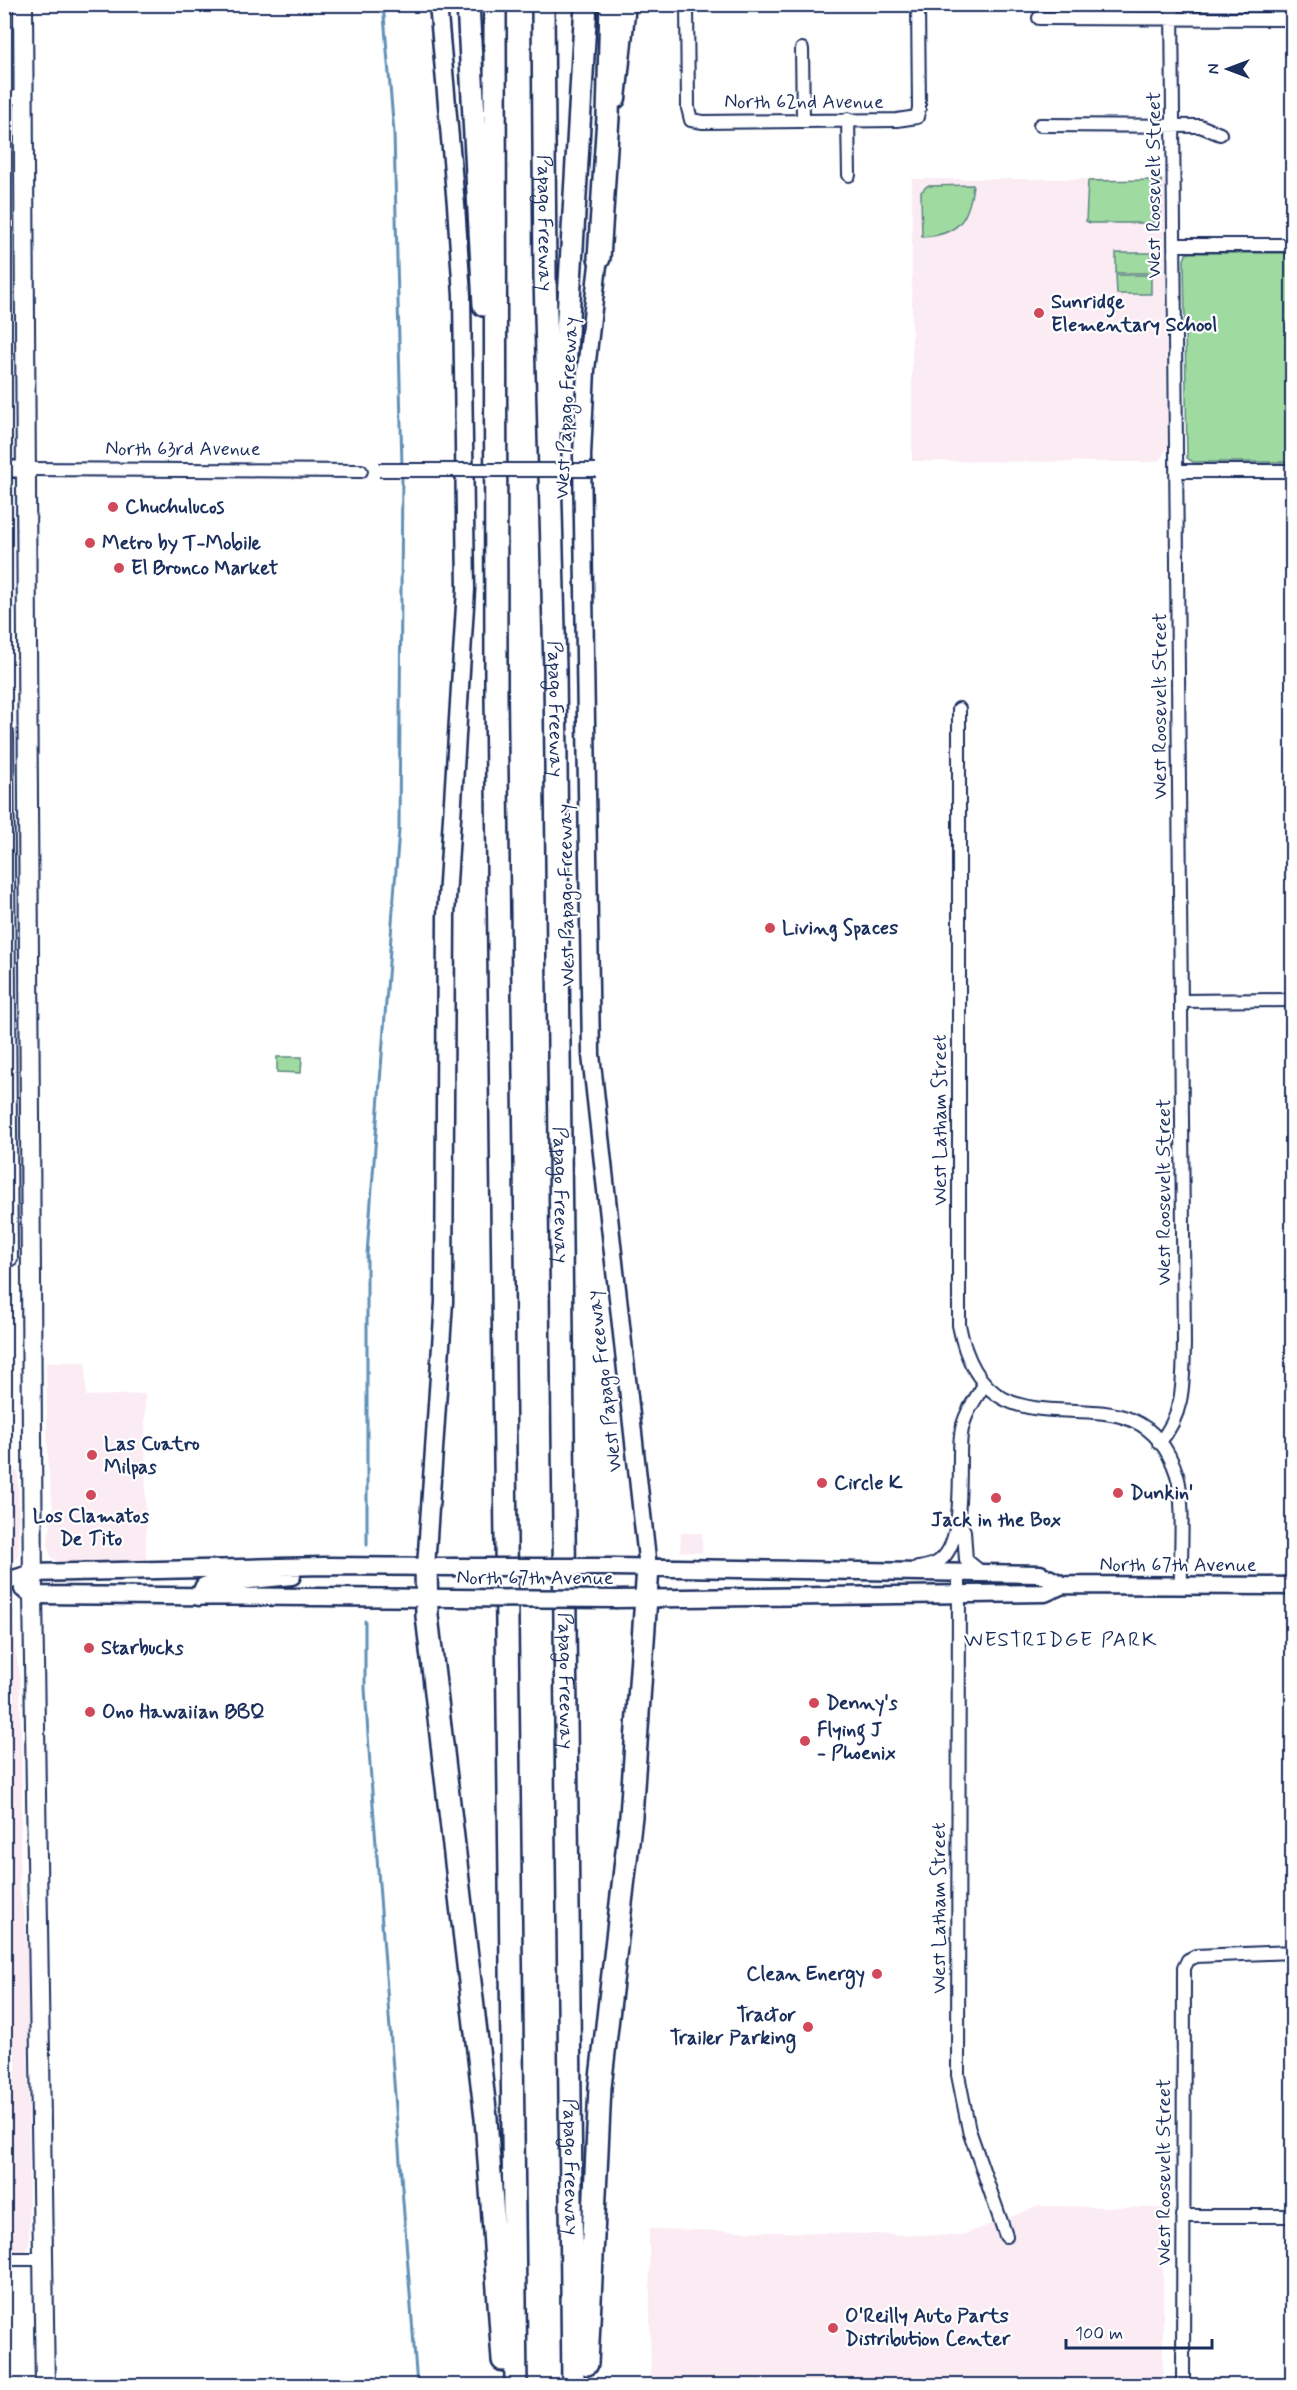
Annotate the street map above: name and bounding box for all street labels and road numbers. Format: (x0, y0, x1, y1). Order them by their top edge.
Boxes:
street label: North 62nd Avenue (724, 89, 884, 116)
street label: West Roosevelt Street (1141, 92, 1168, 278)
street label: Papago Freeway (530, 155, 559, 292)
street label: West Papago Freeway (549, 316, 586, 500)
street label: North 63rd Avenue (105, 436, 261, 463)
street label: West Roosevelt Street (1147, 613, 1174, 799)
street label: Papago Freeway (541, 640, 570, 777)
street label: West Papago Freeway (552, 803, 583, 987)
street label: West Latham Street (927, 1034, 954, 1206)
street label: West Roosevelt Street (1151, 1099, 1178, 1285)
street label: Papago Freeway (546, 1126, 575, 1263)
street label: West Papago Freeway (580, 1288, 631, 1473)
street label: North 67th Avenue (1099, 1552, 1257, 1579)
street label: North 67th Avenue (456, 1565, 614, 1592)
street label: Papago Freeway (551, 1612, 580, 1749)
street label: West Latham Street (926, 1822, 953, 1994)
street label: West Roosevelt Street (1151, 2079, 1178, 2265)
street label: Papago Freeway (556, 2098, 585, 2235)

